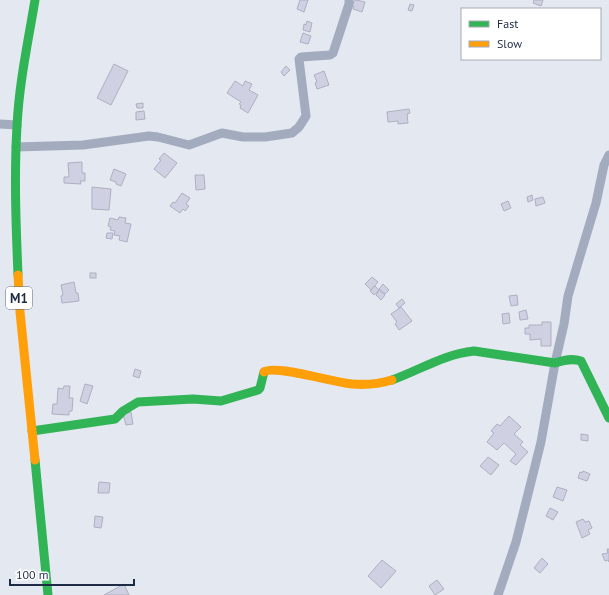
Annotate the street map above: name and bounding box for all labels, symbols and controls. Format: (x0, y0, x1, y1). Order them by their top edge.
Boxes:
legend (461, 8, 601, 60)
text: Fast (497, 16, 518, 31)
text: Slow (497, 36, 522, 51)
road number: M1 (6, 287, 32, 309)
scale bar (10, 561, 134, 587)
text: 100 m (16, 567, 49, 582)

